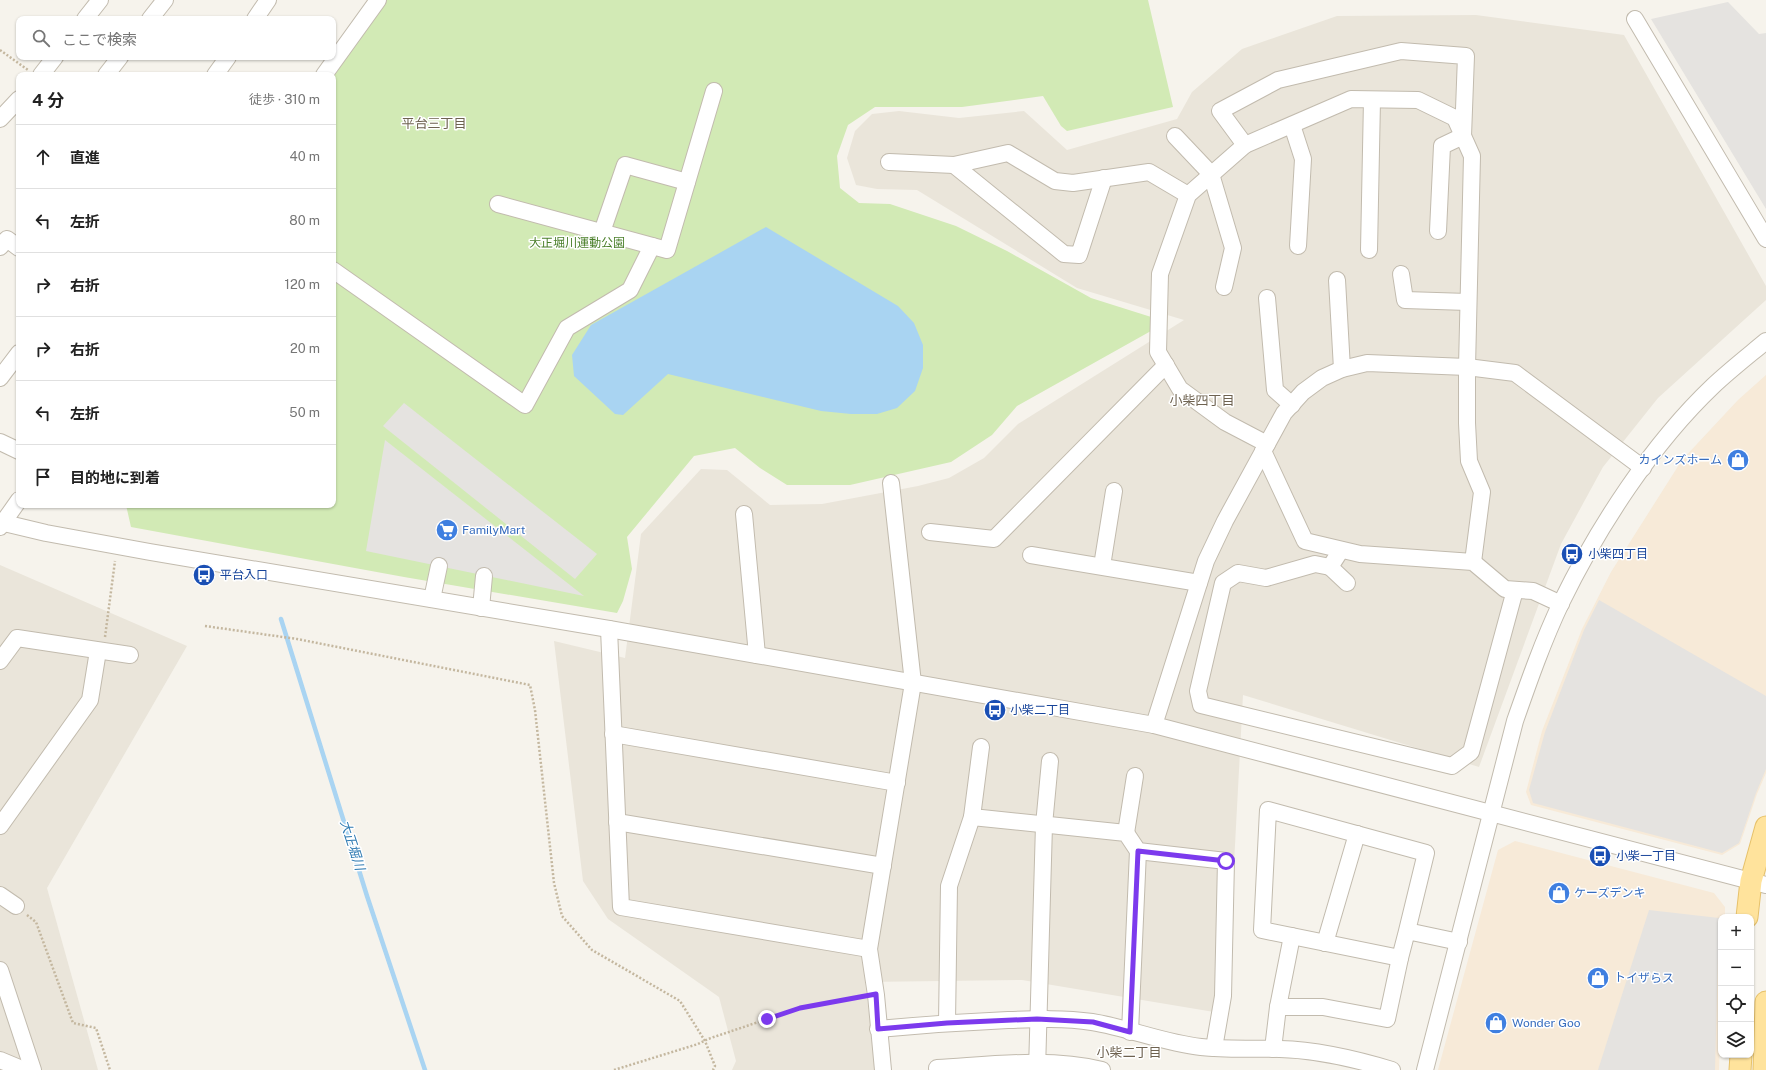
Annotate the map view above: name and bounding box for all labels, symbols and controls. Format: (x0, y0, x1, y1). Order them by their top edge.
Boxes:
search box (16, 16, 336, 60)
icon: search (30, 27, 52, 49)
text: ここで検索 (62, 31, 137, 48)
text: 4 分 (32, 90, 64, 110)
text: 徒歩 · 310 m (249, 92, 320, 107)
district label: 平台三丁目 (401, 116, 467, 131)
icon: ahead (32, 146, 54, 168)
text: 直進 (70, 149, 100, 166)
text: 40 m (289, 149, 320, 164)
icon: left (32, 210, 54, 232)
text: 左折 (70, 213, 100, 230)
text: 80 m (289, 213, 320, 228)
park label: 大正堀川運動公園 (529, 236, 625, 250)
icon: right (32, 274, 54, 296)
text: 右折 (70, 277, 100, 294)
text: 120 m (285, 277, 320, 292)
icon: right (32, 338, 54, 360)
text: 右折 (70, 341, 100, 358)
text: 20 m (290, 341, 320, 356)
district label: 小柴四丁目 (1169, 393, 1235, 408)
icon: left (32, 402, 54, 424)
text: 左折 (70, 405, 100, 422)
text: 50 m (289, 405, 320, 420)
shop icon: カインズホーム (1725, 447, 1751, 473)
place label: カインズホーム (1639, 453, 1722, 467)
icon: arrive (32, 466, 54, 488)
text: 目的地に到着 (70, 469, 160, 486)
supermarket icon: FamilyMart (434, 517, 460, 543)
place label: FamilyMart (462, 523, 526, 537)
bus stop icon: 小柴四丁目 (1559, 541, 1585, 567)
place label: 小柴四丁目 (1588, 547, 1648, 561)
bus stop icon: 平台入口 (191, 562, 217, 588)
place label: 平台入口 (220, 568, 268, 582)
bus stop icon: 小柴二丁目 (982, 697, 1008, 723)
place label: 小柴二丁目 (1010, 703, 1070, 717)
water label: 大正堀川 (337, 818, 368, 874)
bus stop icon: 小柴一丁目 (1587, 843, 1613, 869)
place label: 小柴一丁目 (1616, 849, 1676, 863)
route start (1217, 852, 1235, 870)
shop icon: ケーズデンキ (1546, 880, 1572, 906)
place label: ケーズデンキ (1574, 886, 1645, 900)
map controls (1718, 914, 1754, 1058)
button: + (1718, 914, 1754, 950)
button: − (1718, 950, 1754, 986)
shop icon: トイザらス (1585, 965, 1611, 991)
place label: トイザらス (1614, 971, 1674, 985)
button: locate (1718, 986, 1754, 1022)
route end (758, 1010, 776, 1028)
shop icon: Wonder Goo (1483, 1010, 1509, 1036)
place label: Wonder Goo (1512, 1016, 1581, 1030)
button: layers (1718, 1022, 1754, 1058)
district label: 小柴二丁目 (1096, 1045, 1162, 1060)

